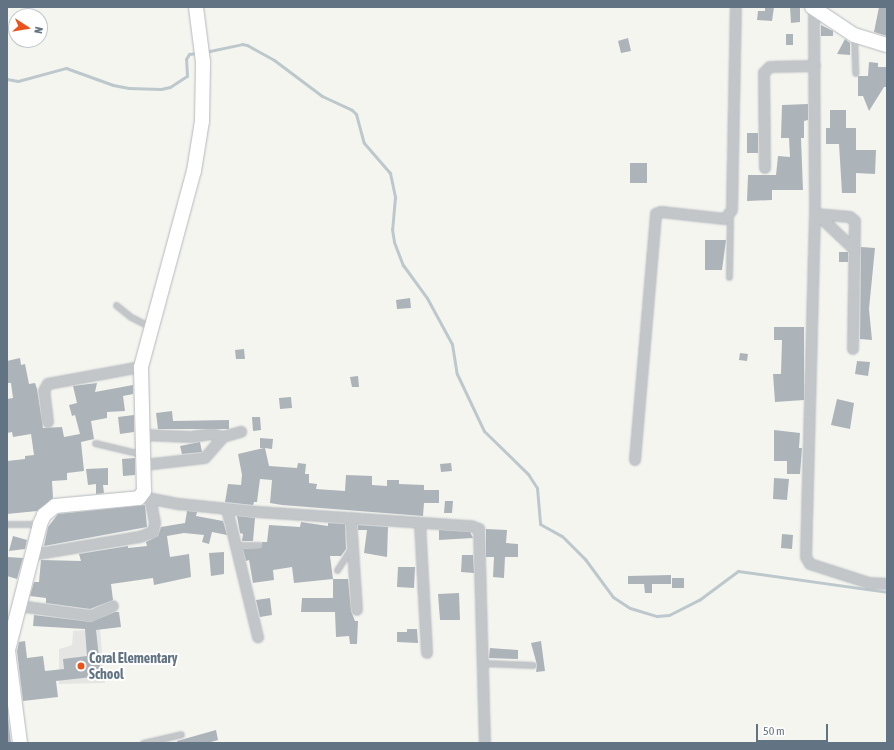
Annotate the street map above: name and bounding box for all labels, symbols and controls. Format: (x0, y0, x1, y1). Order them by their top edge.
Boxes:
north arrow (8, 8, 48, 48)
text: N (32, 26, 45, 35)
place label: Coral Elementary School (89, 650, 177, 682)
marker: Coral Elementary School (76, 661, 86, 671)
scale bar (758, 716, 830, 742)
text: 50 m (763, 724, 785, 738)

